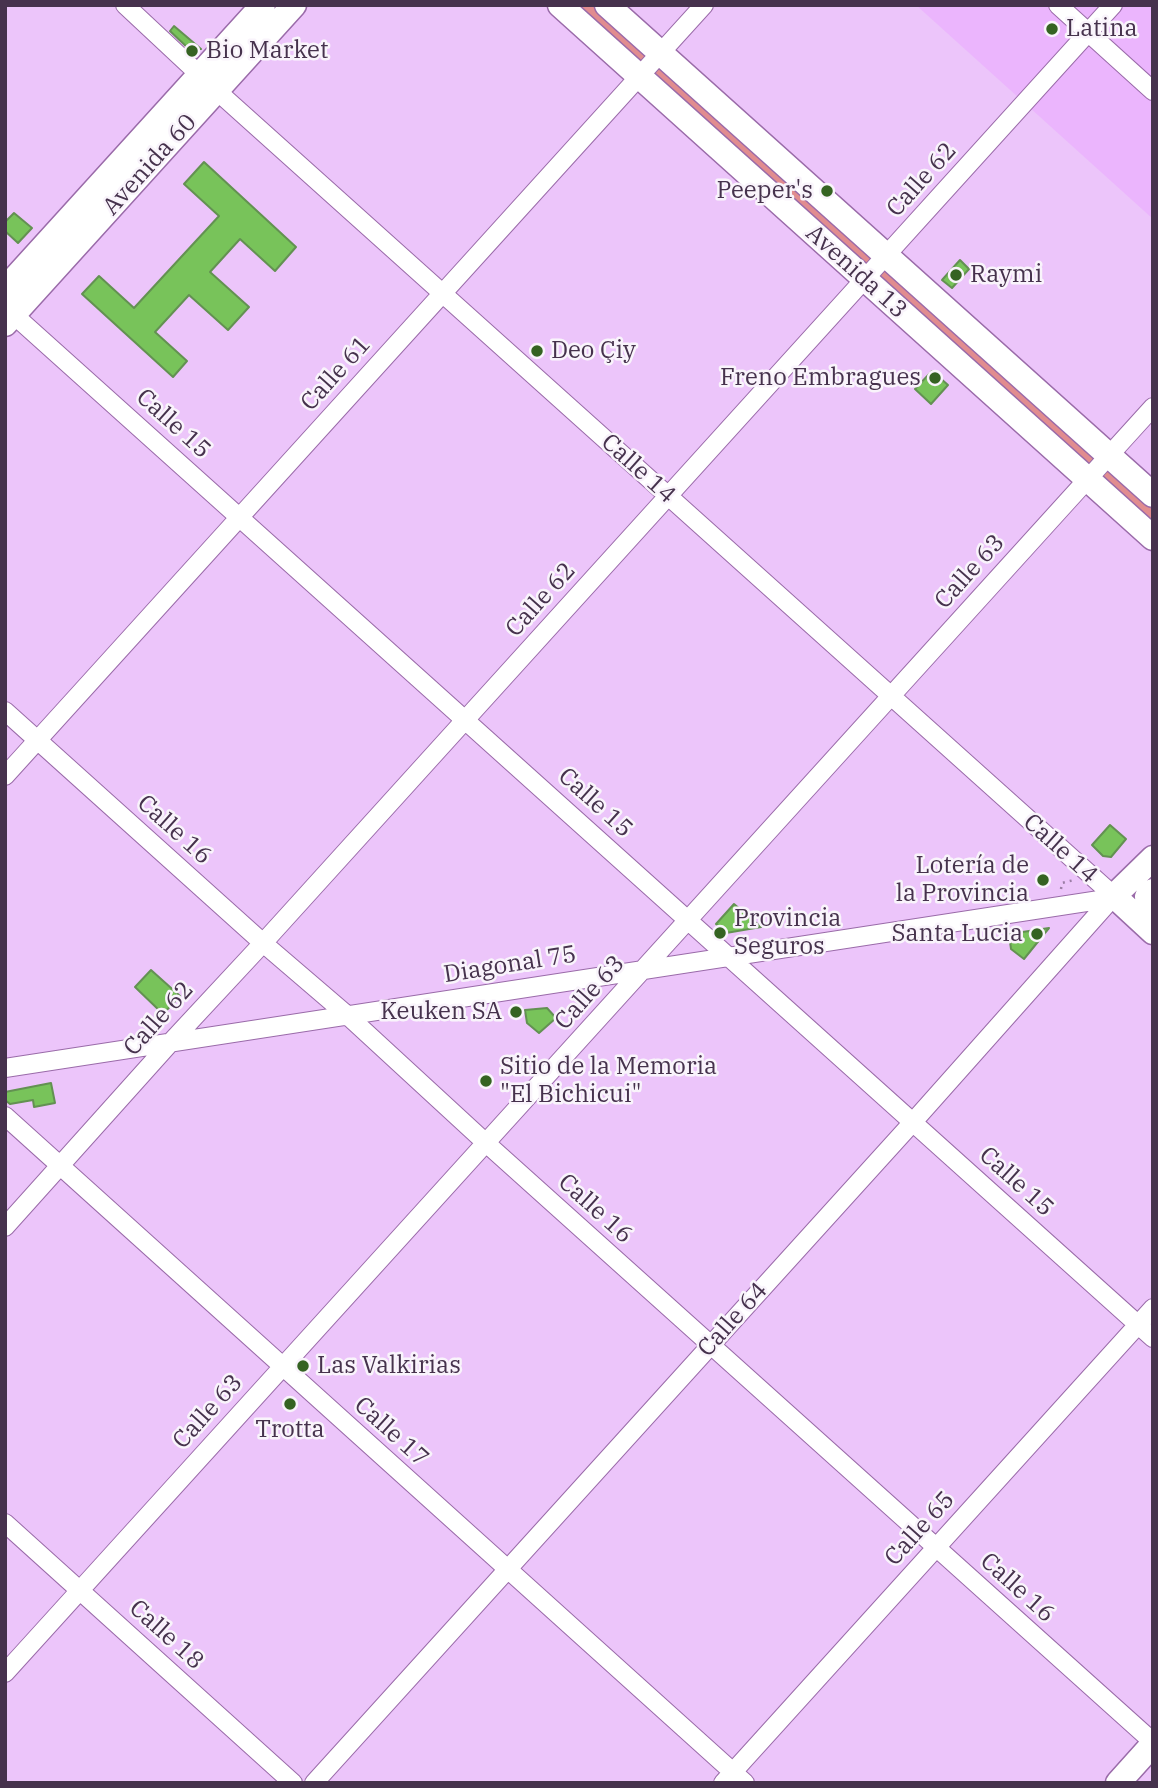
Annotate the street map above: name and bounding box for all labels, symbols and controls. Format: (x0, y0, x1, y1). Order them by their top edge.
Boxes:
place label: Latina (1066, 15, 1138, 43)
marker: Latina (1044, 21, 1060, 37)
place label: Bio Market (206, 37, 328, 65)
marker: Bio Market (184, 43, 200, 59)
street label: Avenida 60 (97, 108, 203, 222)
street label: Calle 62 (881, 137, 963, 223)
place label: Peeper's (716, 177, 813, 205)
marker: Peeper's (819, 183, 835, 199)
street label: Avenida 13 (799, 219, 913, 325)
place label: Raymi (970, 261, 1042, 289)
marker: Raymi (948, 267, 964, 283)
street label: Calle 61 (295, 331, 377, 417)
place label: Deo Çiy (551, 337, 636, 365)
marker: Deo Çiy (529, 343, 545, 359)
place label: Freno Embragues (720, 364, 921, 392)
marker: Freno Embragues (927, 370, 943, 386)
street label: Calle 15 (130, 383, 216, 465)
street label: Calle 14 (595, 428, 681, 510)
street label: Calle 63 (929, 529, 1011, 615)
street label: Calle 62 (500, 557, 582, 643)
street label: Calle 15 (552, 762, 638, 844)
street label: Calle 16 (131, 789, 217, 871)
street label: Calle 14 (1017, 808, 1103, 890)
place label: Lotería de la Provincia (896, 852, 1029, 908)
marker: Lotería de la Provincia (1035, 872, 1051, 888)
place label: Provincia Seguros (734, 905, 841, 961)
place label: Santa Lucia (891, 920, 1023, 948)
marker: Provincia Seguros (712, 925, 728, 941)
marker: Santa Lucia (1029, 926, 1045, 942)
street label: Diagonal 75 (442, 940, 578, 990)
street label: Calle 63 (549, 950, 631, 1036)
street label: Calle 62 (118, 976, 200, 1062)
place label: Keuken SA (380, 998, 502, 1026)
marker: Keuken SA (508, 1004, 524, 1020)
place label: Sitio de la Memoria "El Bichicui" (500, 1053, 717, 1109)
marker: Sitio de la Memoria "El Bichicui" (478, 1073, 494, 1089)
street label: Calle 15 (973, 1141, 1059, 1223)
street label: Calle 16 (552, 1168, 638, 1250)
street label: Calle 64 (692, 1277, 774, 1363)
place label: Las Valkirias (317, 1352, 461, 1380)
marker: Las Valkirias (295, 1358, 311, 1374)
street label: Calle 63 (167, 1369, 249, 1455)
street label: Calle 17 (348, 1391, 434, 1473)
marker: Trotta (282, 1396, 298, 1412)
place label: Trotta (255, 1416, 325, 1444)
street label: Calle 65 (879, 1486, 961, 1572)
street label: Calle 16 (974, 1547, 1060, 1629)
street label: Calle 18 (123, 1594, 209, 1676)

